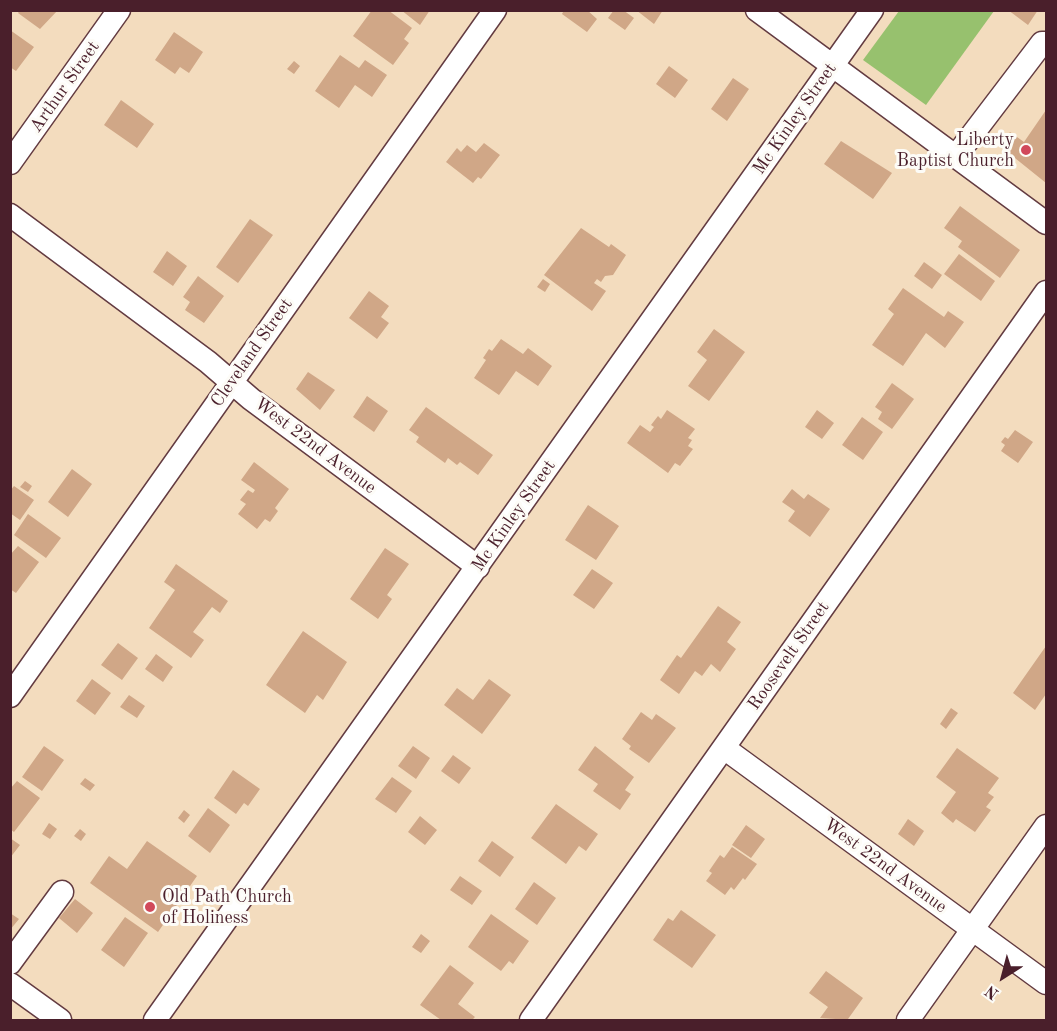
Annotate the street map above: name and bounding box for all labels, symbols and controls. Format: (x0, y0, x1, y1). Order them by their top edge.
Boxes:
street label: Arthur Street (25, 37, 105, 137)
street label: Mc Kinley Street (748, 59, 842, 179)
place label: Liberty Baptist Church (897, 129, 1014, 172)
marker: Liberty Baptist Church (1019, 143, 1033, 157)
street label: Cleveland Street (207, 294, 297, 412)
street label: West 22nd Avenue (250, 393, 380, 499)
street label: Mc Kinley Street (467, 456, 561, 576)
street label: Roosevelt Street (744, 598, 834, 714)
street label: West 22nd Avenue (819, 814, 951, 918)
place label: Old Path Church of Holiness (162, 886, 292, 928)
marker: Old Path Church of Holiness (143, 900, 157, 914)
north arrow (973, 947, 1033, 1007)
text: N (983, 981, 1002, 1002)

